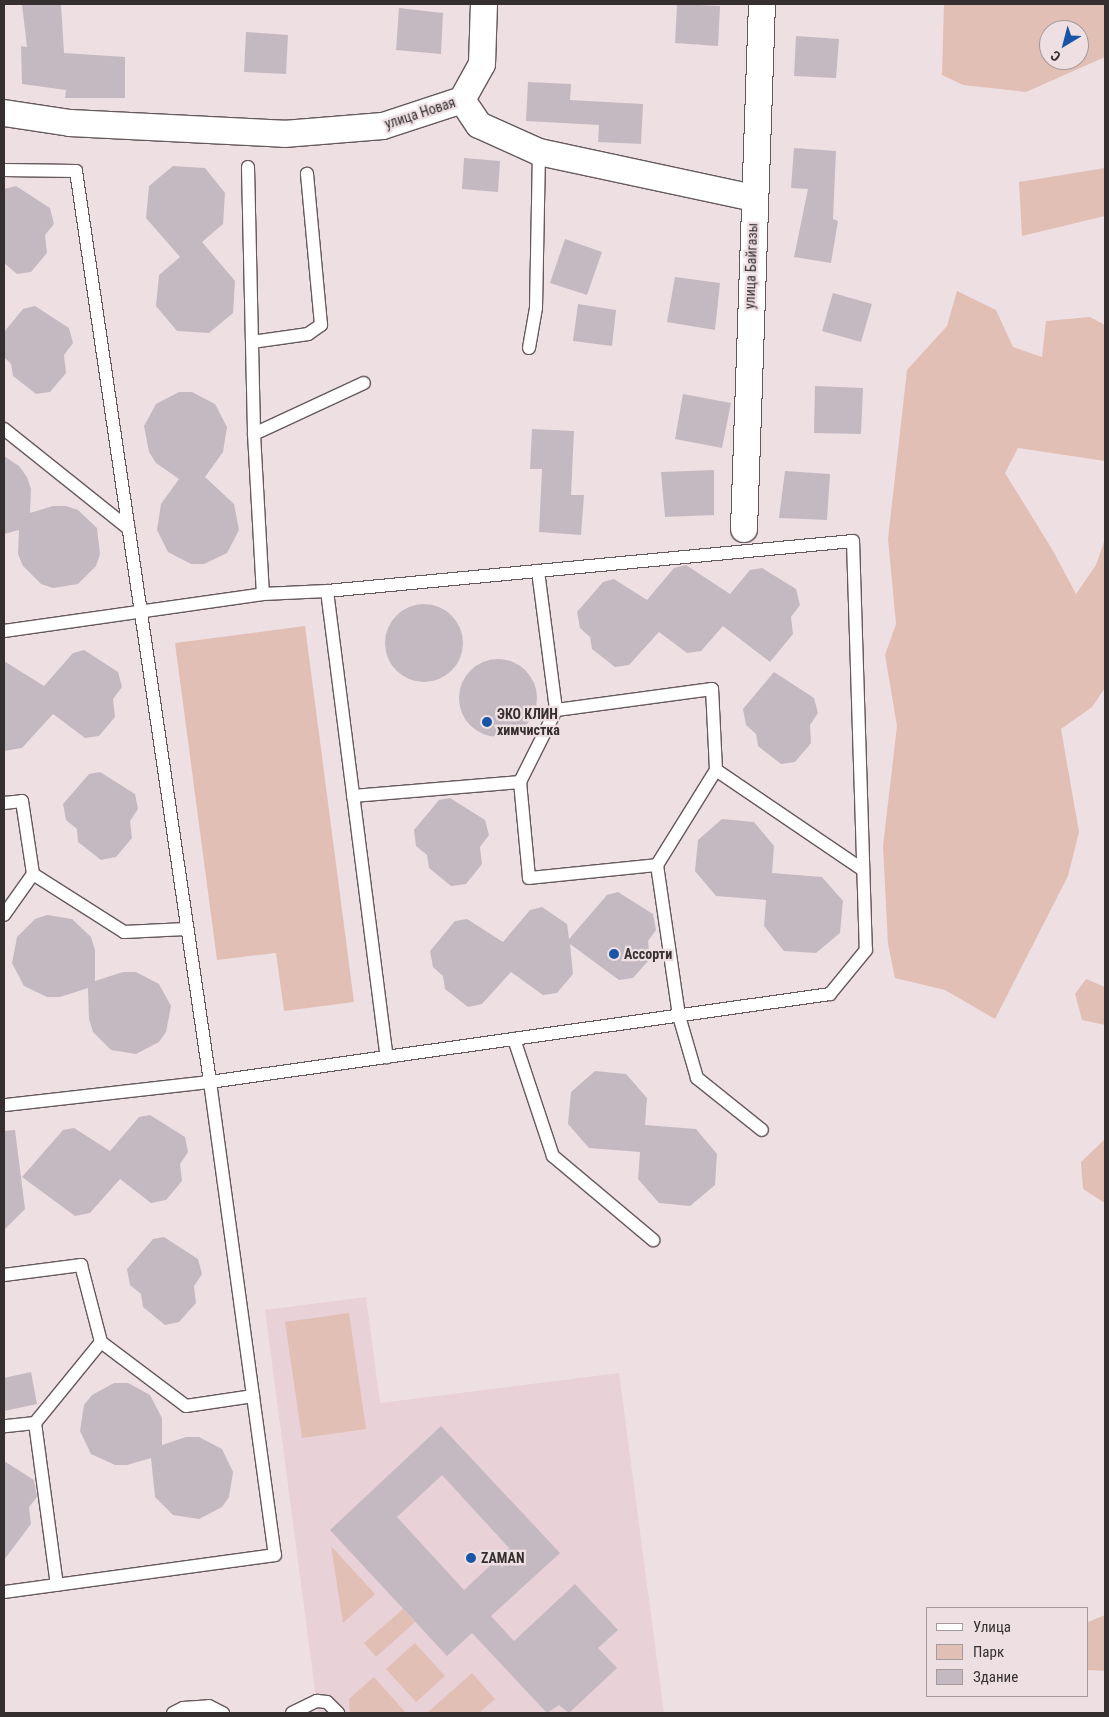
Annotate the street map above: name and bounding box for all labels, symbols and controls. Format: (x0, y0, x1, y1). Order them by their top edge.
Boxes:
north arrow (1039, 20, 1089, 70)
text: С (1048, 47, 1064, 65)
street label: улица Новая (383, 94, 457, 132)
street label: улица Байгазы (741, 223, 761, 309)
place label: ЭКО КЛИН химчистка (497, 706, 560, 739)
marker: ЭКО КЛИН химчистка (481, 716, 493, 728)
place label: Ассорти (624, 946, 672, 962)
marker: Ассорти (608, 948, 620, 960)
place label: ZAMAN (481, 1550, 525, 1566)
marker: ZAMAN (465, 1552, 477, 1564)
legend (926, 1607, 1089, 1697)
text: Улица (973, 1618, 1011, 1636)
text: Парк (973, 1643, 1004, 1661)
text: Здание (973, 1668, 1018, 1686)

